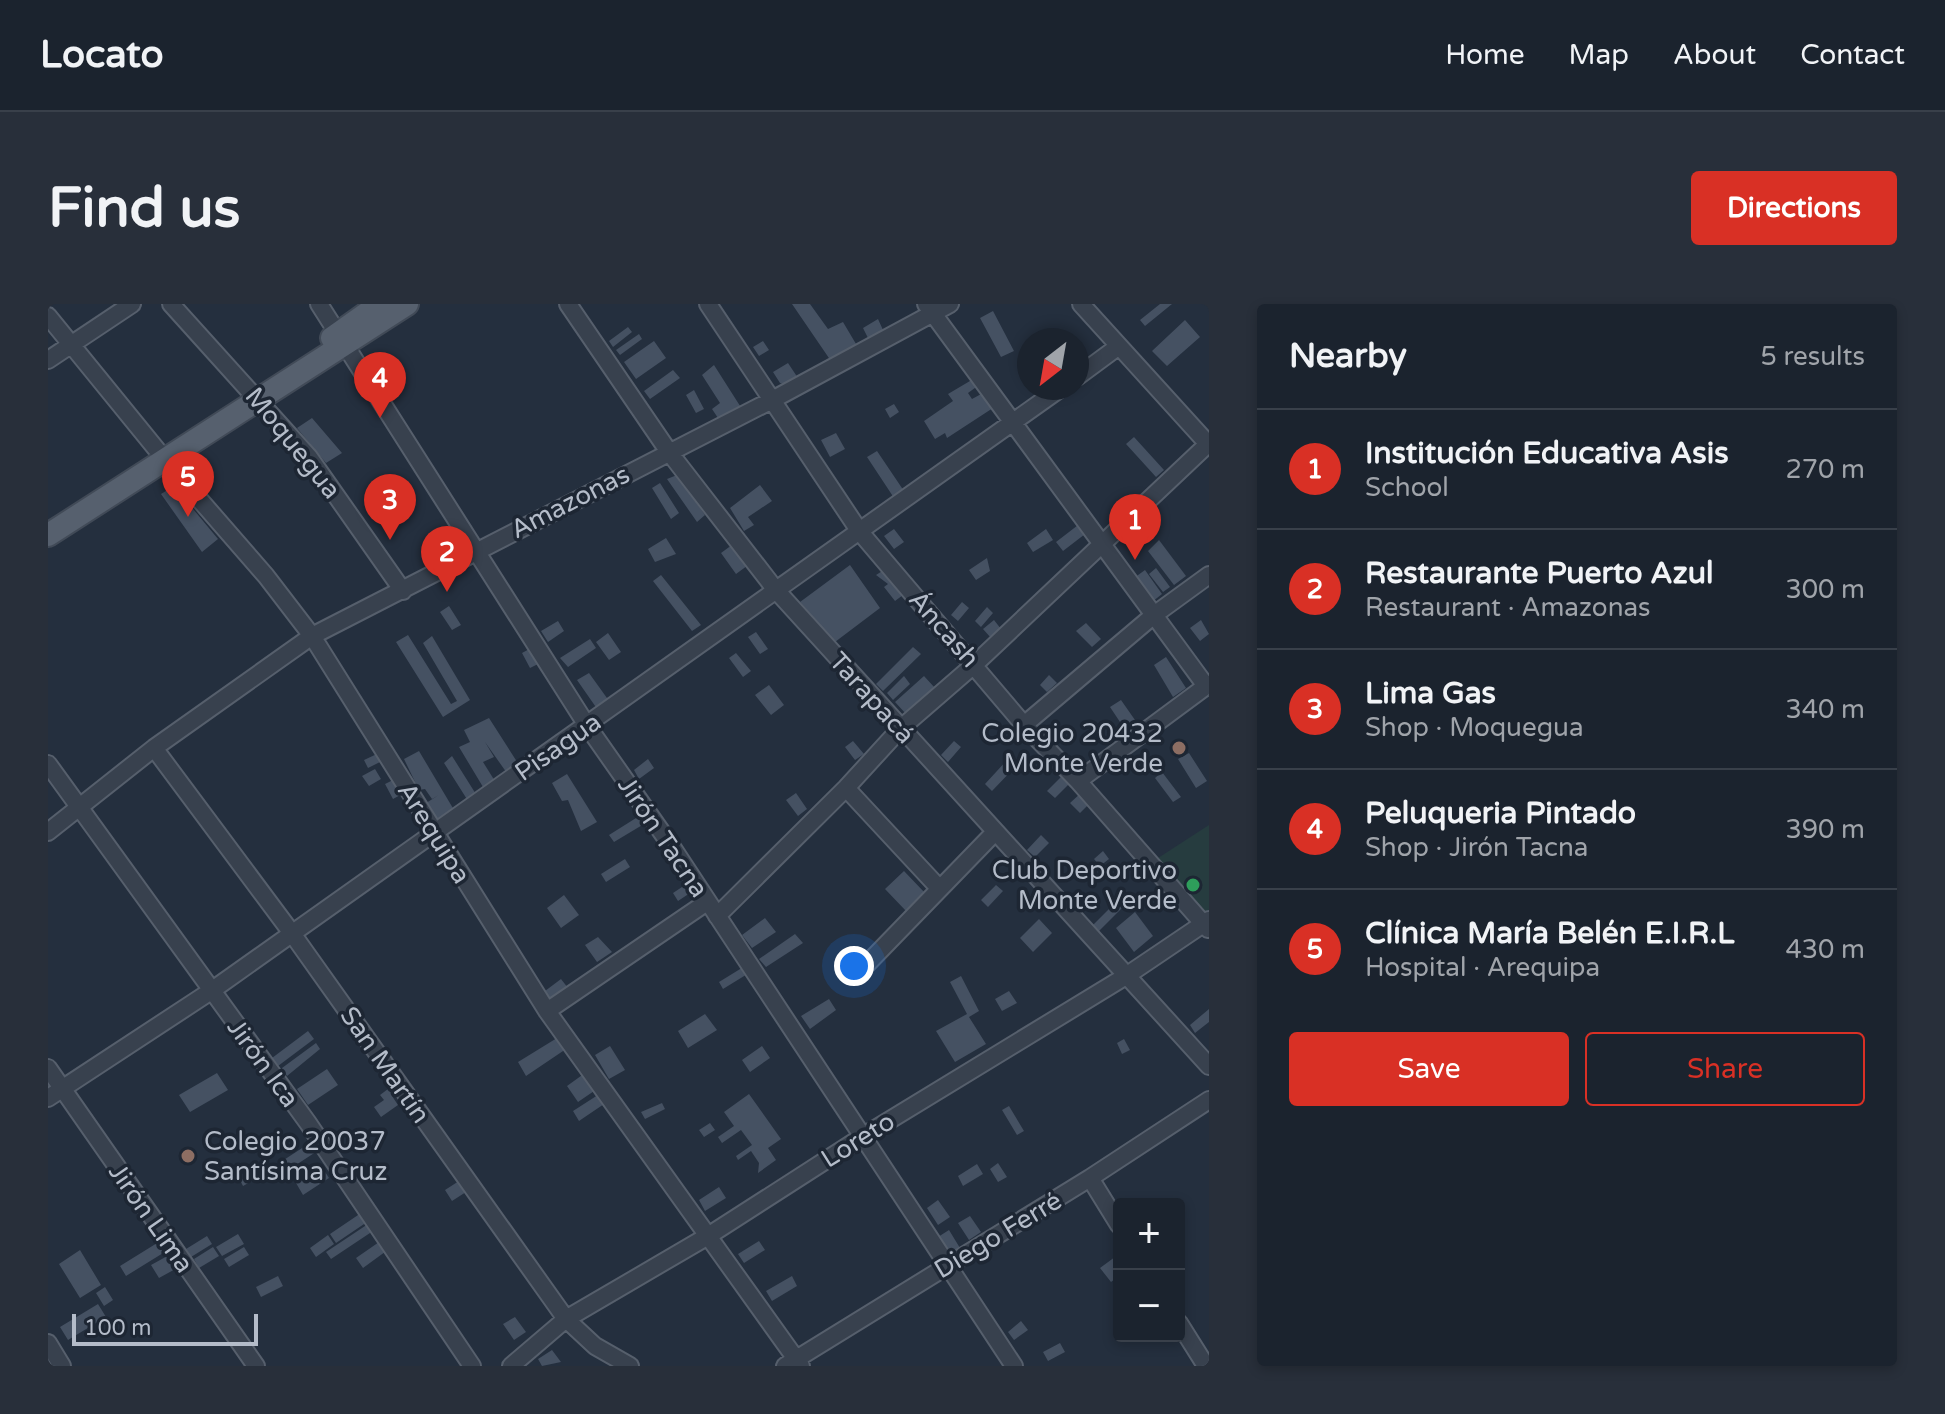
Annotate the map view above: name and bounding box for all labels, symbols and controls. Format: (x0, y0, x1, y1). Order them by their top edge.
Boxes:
text: Locato (40, 32, 164, 78)
text: Home (1445, 38, 1525, 72)
text: Map (1569, 38, 1629, 72)
text: About (1673, 38, 1756, 72)
text: Contact (1800, 38, 1905, 72)
button: Directions (1691, 171, 1897, 245)
text: Find us (48, 175, 240, 242)
north arrow (1017, 328, 1089, 400)
text: Nearby (1289, 336, 1407, 377)
text: 5 results (1760, 341, 1865, 372)
pin: 4 (354, 352, 406, 418)
street label: Moquegua (239, 381, 347, 505)
text: Institución Educativa Asis (1365, 435, 1729, 472)
pin: 5 (162, 451, 214, 517)
text: 1 (1307, 454, 1323, 485)
text: 270 m (1785, 454, 1865, 485)
street label: Amazonas (505, 459, 635, 545)
text: School (1365, 472, 1449, 503)
pin: 3 (364, 474, 416, 540)
pin: 1 (1109, 494, 1161, 560)
pin: 2 (421, 526, 473, 592)
text: Restaurante Puerto Azul (1365, 555, 1713, 592)
text: 2 (1307, 574, 1323, 605)
text: 300 m (1785, 574, 1865, 605)
street label: Áncash (902, 584, 986, 674)
text: Restaurant · Amazonas (1365, 592, 1651, 623)
street label: Tarapacá (823, 646, 921, 750)
text: Lima Gas (1365, 675, 1496, 712)
text: 3 (1307, 694, 1323, 725)
text: 340 m (1785, 694, 1865, 725)
street label: Pisagua (509, 706, 607, 788)
text: Shop · Moquegua (1365, 712, 1584, 743)
place label: Colegio 20432 Monte Verde (981, 718, 1163, 779)
marker: Colegio 20432 Monte Verde (1170, 739, 1188, 757)
street label: Jirón Tacna (611, 771, 715, 903)
street label: Arequipa (391, 777, 477, 889)
text: Peluqueria Pintado (1365, 795, 1636, 832)
text: 4 (1307, 814, 1323, 845)
text: 390 m (1785, 814, 1865, 845)
text: Shop · Jirón Tacna (1365, 832, 1588, 863)
place label: Club Deportivo Monte Verde (992, 855, 1177, 916)
marker: Club Deportivo Monte Verde (1184, 876, 1202, 894)
text: Clínica María Belén E.I.R.L (1365, 915, 1735, 952)
text: 5 (1307, 934, 1323, 965)
text: 430 m (1785, 934, 1865, 965)
your location (834, 946, 874, 986)
text: Hospital · Arequipa (1365, 952, 1600, 983)
street label: San Martín (334, 1001, 436, 1129)
street label: Jirón Ica (220, 1013, 306, 1113)
button: Save (1289, 1032, 1569, 1106)
button: Share (1585, 1032, 1865, 1106)
street label: Loreto (816, 1105, 900, 1175)
place label: Colegio 20037 Santísima Cruz (204, 1126, 387, 1187)
marker: Colegio 20037 Santísima Cruz (179, 1147, 197, 1165)
street label: Jirón Lima (102, 1157, 200, 1279)
street label: Diego Ferré (929, 1185, 1067, 1285)
map controls (1113, 1198, 1185, 1342)
button: + (1113, 1198, 1185, 1270)
button: − (1113, 1270, 1185, 1342)
scale bar (72, 1310, 258, 1346)
text: 100 m (84, 1315, 151, 1341)

